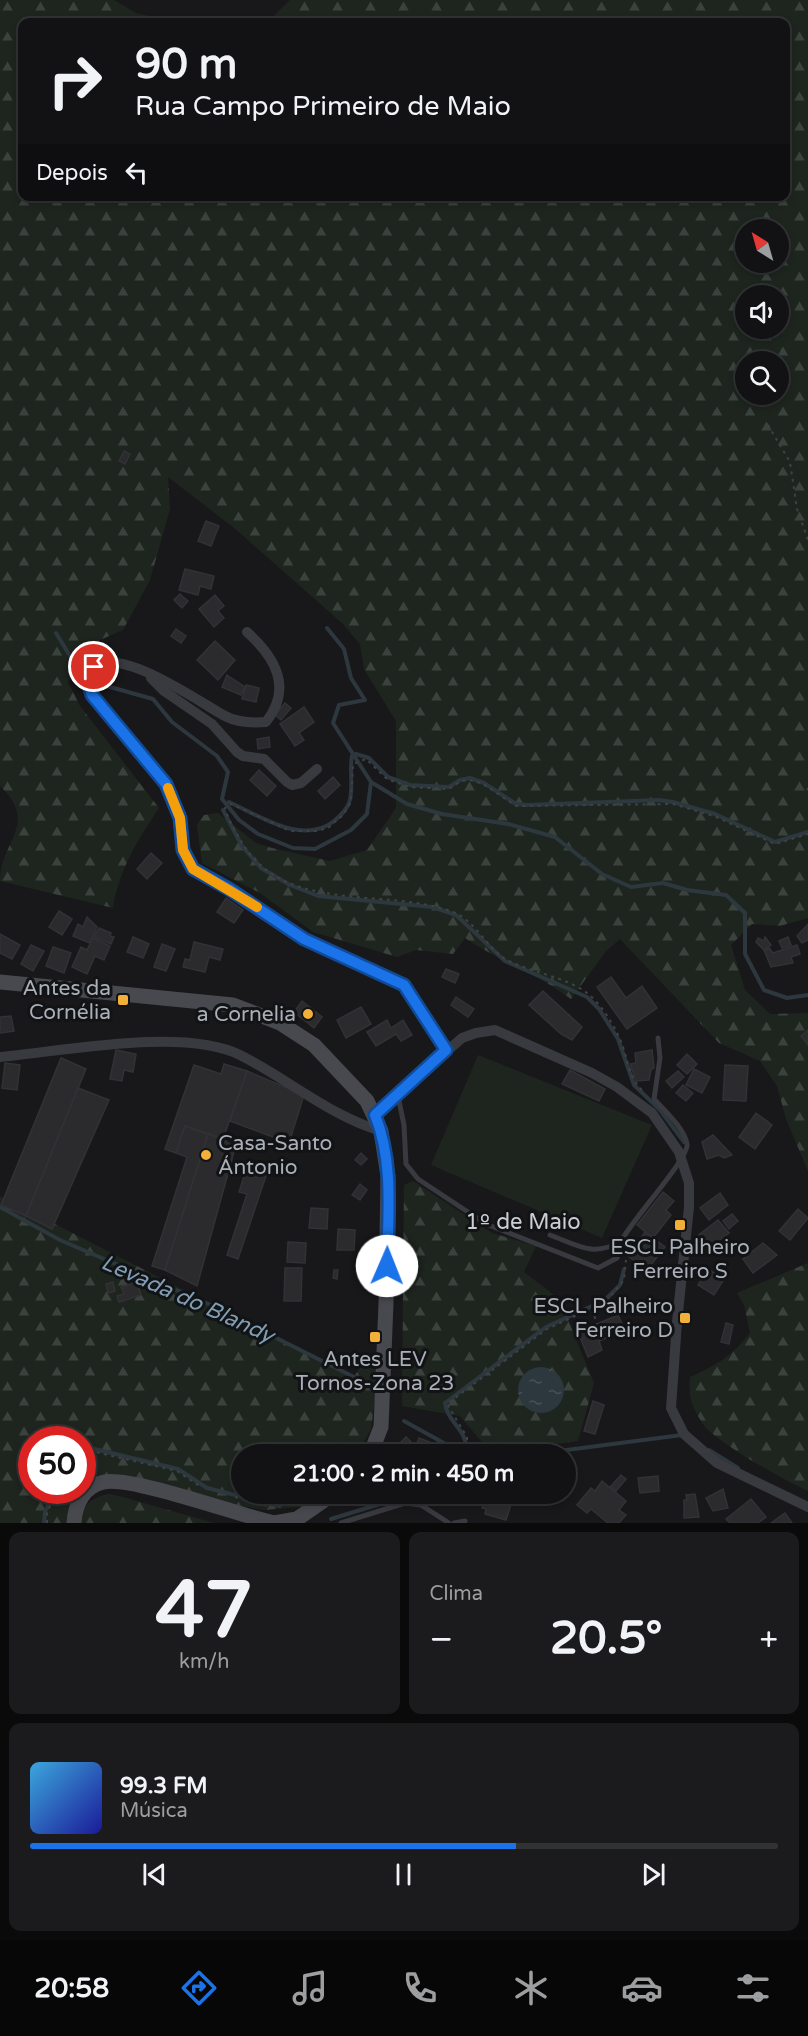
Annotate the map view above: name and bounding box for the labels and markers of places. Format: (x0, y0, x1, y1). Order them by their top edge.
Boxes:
pin (68, 641, 119, 692)
place label: Antes da Cornélia (23, 976, 111, 1025)
marker: Antes da Cornélia (116, 993, 130, 1007)
place label: a Cornelia (197, 1002, 296, 1027)
marker: a Cornelia (301, 1007, 315, 1021)
place label: Casa-Santo Ántonio (218, 1131, 332, 1180)
marker: Casa-Santo Ántonio (199, 1148, 213, 1162)
marker: ESCL Palheiro Ferreiro S (673, 1218, 687, 1232)
place label: ESCL Palheiro Ferreiro S (610, 1235, 750, 1284)
place label: ESCL Palheiro Ferreiro D (534, 1294, 673, 1343)
marker: ESCL Palheiro Ferreiro D (678, 1311, 692, 1325)
marker: Antes LEV Tornos-Zona 23 (368, 1330, 382, 1344)
place label: Antes LEV Tornos-Zona 23 (295, 1347, 455, 1396)

